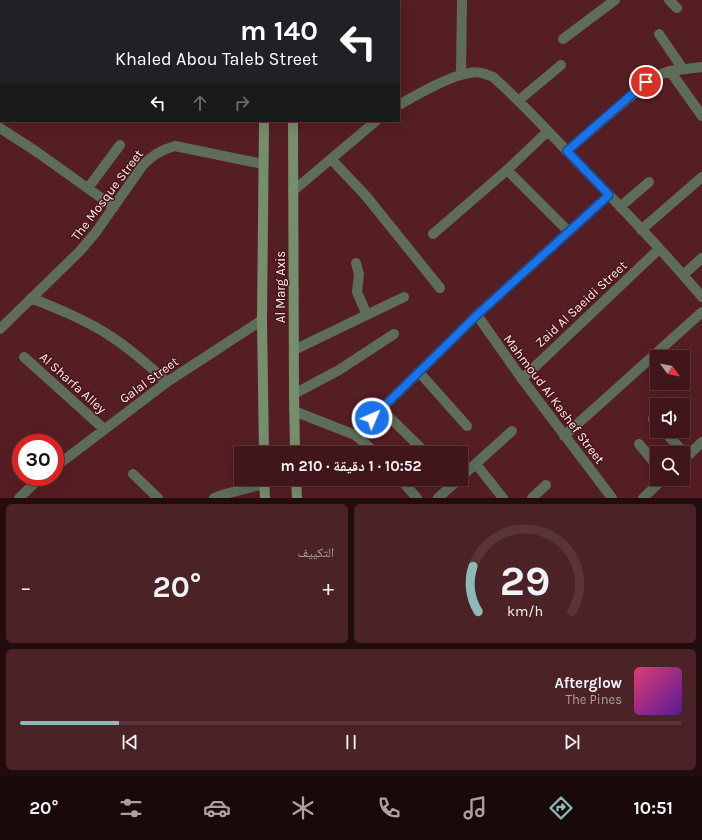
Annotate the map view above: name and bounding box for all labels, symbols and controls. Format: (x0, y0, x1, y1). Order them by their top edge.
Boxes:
text: 140 m (240, 14, 318, 47)
icon: left (332, 16, 384, 68)
text: Khaled Abou Taleb Street (115, 48, 318, 70)
pin (629, 65, 663, 99)
icon: arrive (635, 71, 657, 93)
icon: left (147, 92, 169, 114)
icon: ahead (189, 92, 211, 114)
icon: right (231, 92, 253, 114)
street label: The Mosque Street (68, 146, 147, 244)
street label: Al Marg Axis (273, 251, 288, 323)
street label: Zaid Al Saeidi Street (532, 258, 630, 350)
street label: Mahmoud Al Kashef Street (501, 331, 608, 467)
street label: Al Sharfa Alley (37, 349, 109, 417)
north arrow (650, 350, 690, 390)
map controls (650, 350, 690, 486)
street label: Galal Street (117, 354, 181, 406)
position arrow (351, 397, 393, 439)
button: sound (650, 398, 690, 438)
speed limit sign: 30 (12, 434, 64, 486)
button: search (650, 446, 690, 486)
text: 10:52 · 1 دقيقة · 210 m (281, 457, 421, 475)
text: التكييف (298, 545, 334, 560)
text: 29 (500, 556, 550, 604)
text: 20° (153, 569, 201, 605)
text: − (20, 575, 32, 601)
text: + (322, 575, 334, 601)
text: km/h (507, 602, 543, 619)
text: Afterglow (554, 674, 622, 692)
text: The Pines (565, 692, 622, 707)
icon: previous (119, 731, 141, 753)
icon: pause (340, 731, 362, 753)
icon: next (561, 731, 583, 753)
icon: filters (117, 794, 145, 822)
icon: car (203, 794, 231, 822)
icon: climate (289, 794, 317, 822)
icon: phone (375, 794, 403, 822)
icon: music (461, 794, 489, 822)
icon: directions (547, 794, 575, 822)
text: 20° (29, 797, 58, 819)
text: 10:51 (633, 797, 673, 819)

